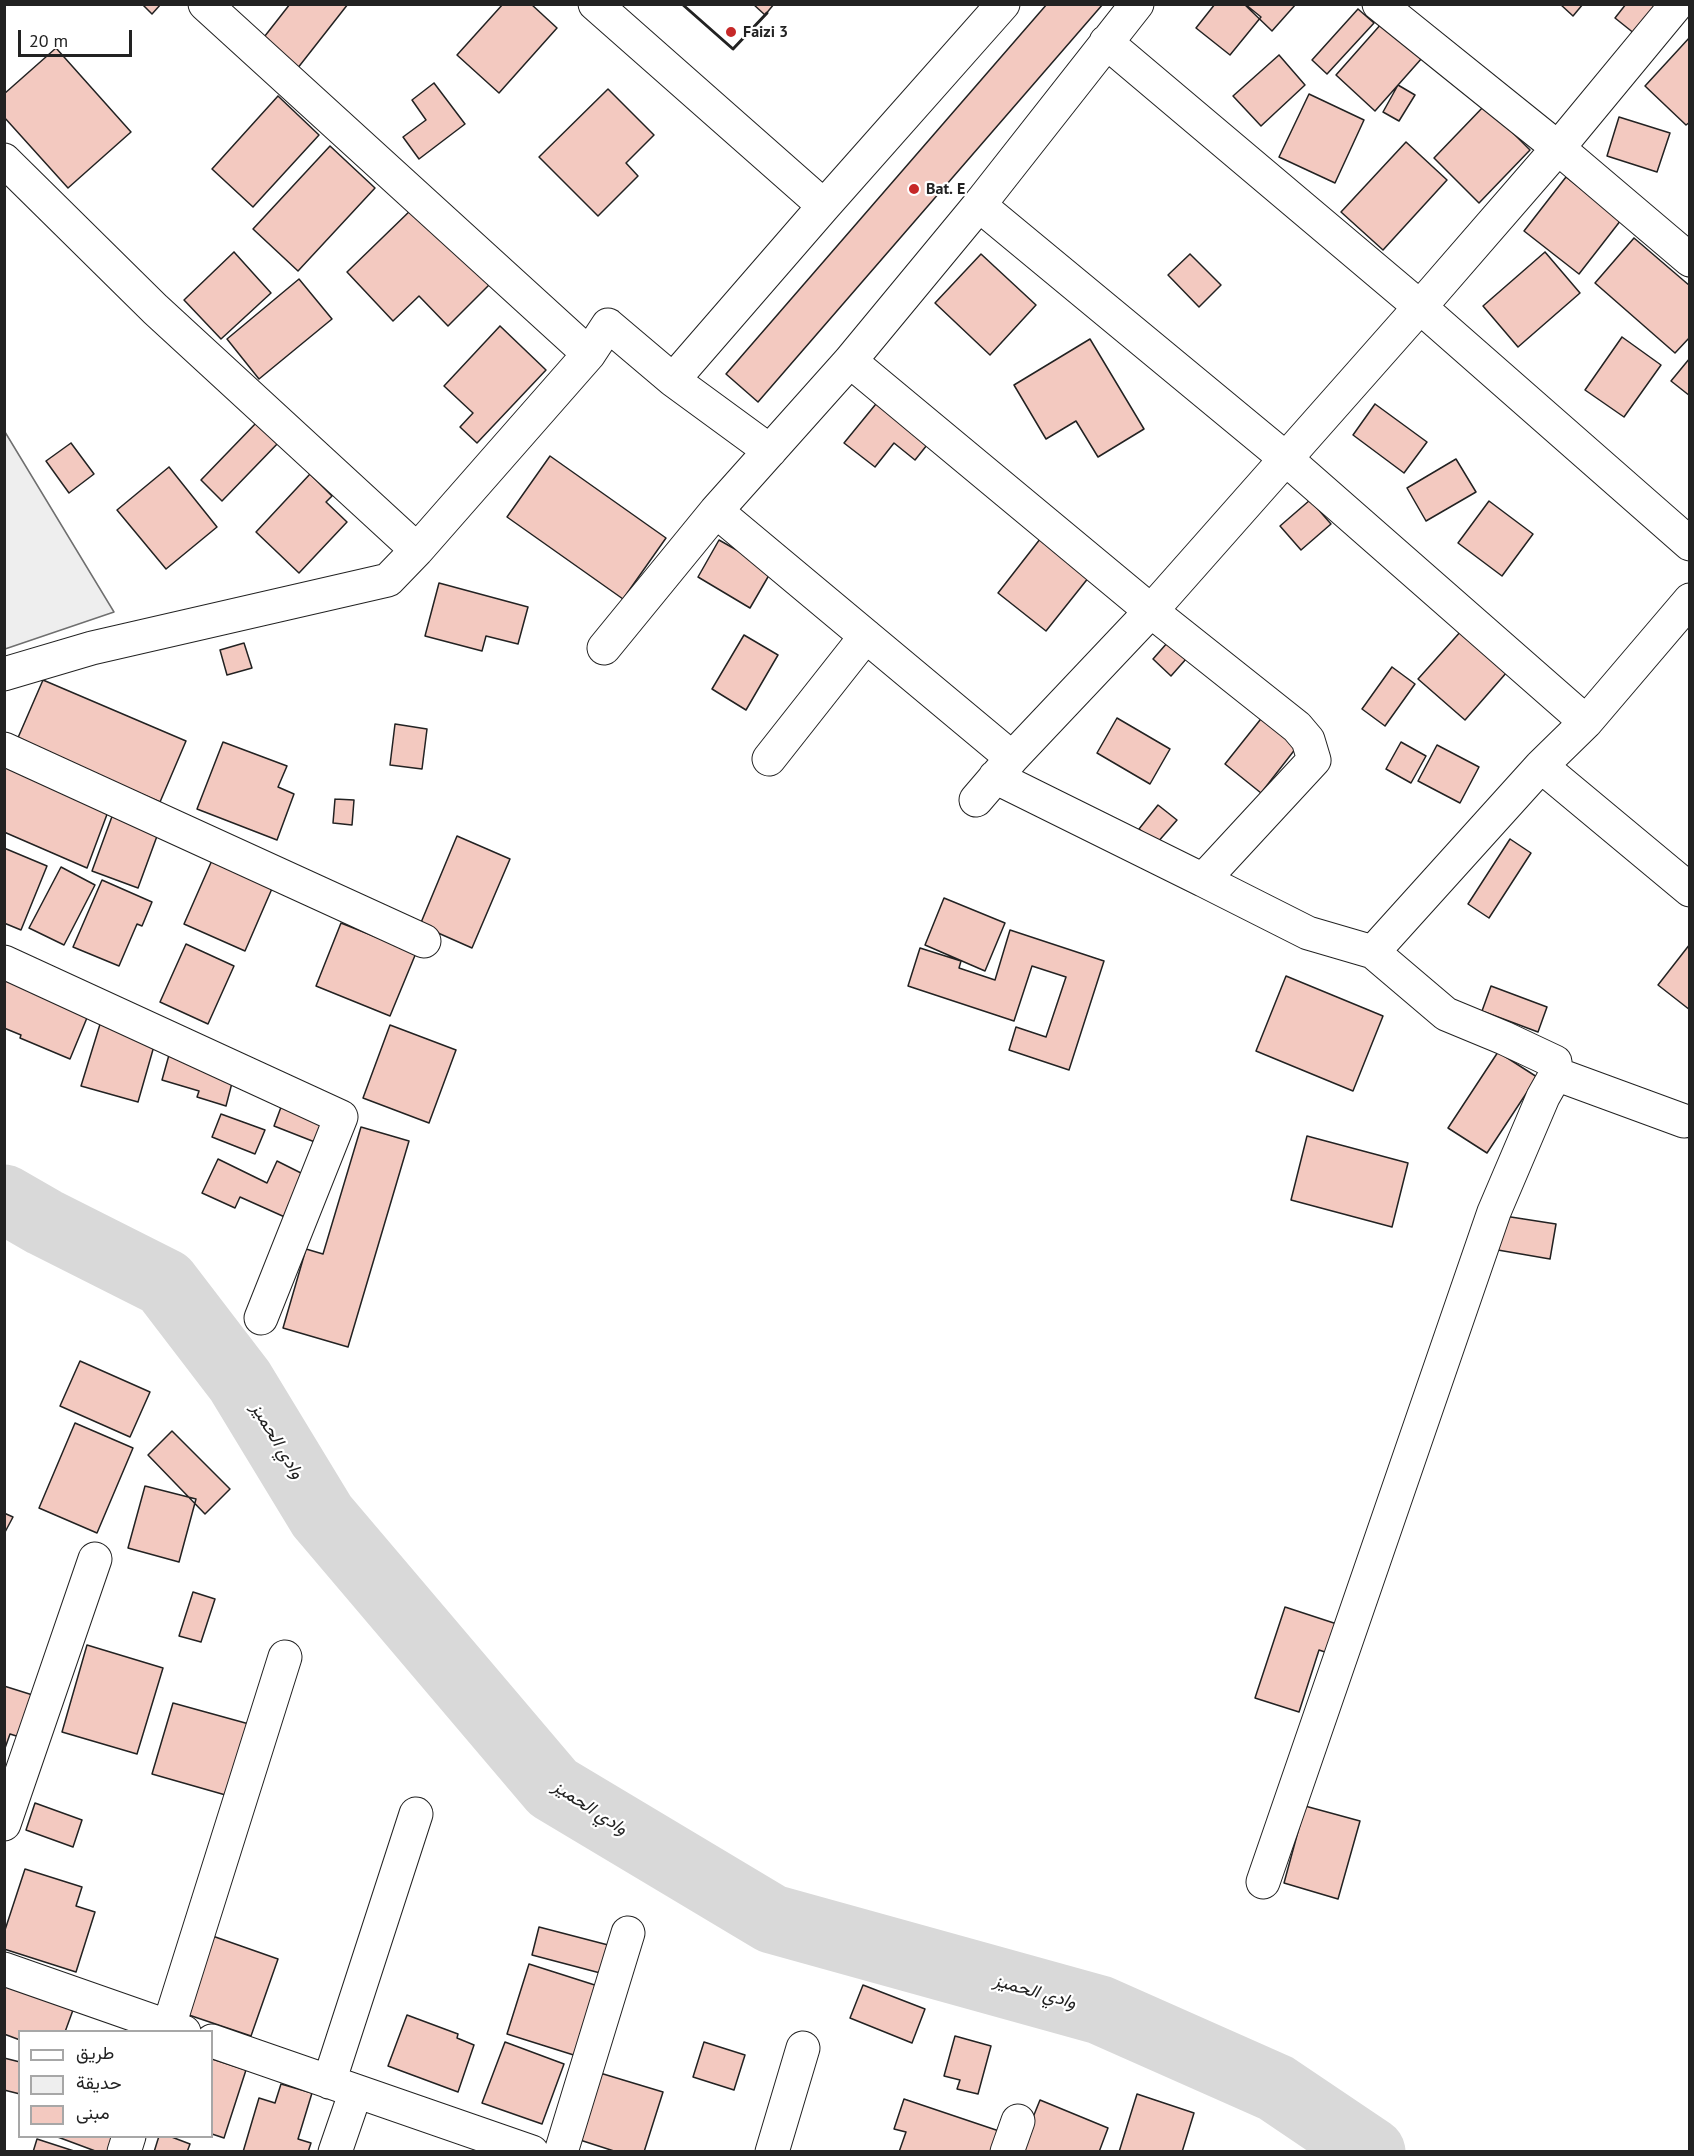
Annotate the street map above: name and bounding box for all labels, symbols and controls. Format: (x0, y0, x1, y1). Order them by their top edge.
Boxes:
scale bar (21, 18, 135, 56)
place label: Faizi 3 (743, 22, 788, 42)
marker: Faizi 3 (724, 25, 738, 39)
text: 20 m (29, 29, 68, 52)
place label: Bat. E (926, 179, 965, 199)
marker: Bat. E (907, 182, 921, 196)
water label: وادي الحميز (246, 1399, 308, 1483)
water label: وادي الحميز (549, 1776, 631, 1840)
water label: وادي الحميز (991, 1970, 1079, 2014)
legend (18, 2030, 213, 2138)
text: طريق (76, 2041, 114, 2064)
text: حديقة (76, 2071, 122, 2094)
text: مبنى (76, 2101, 110, 2124)

